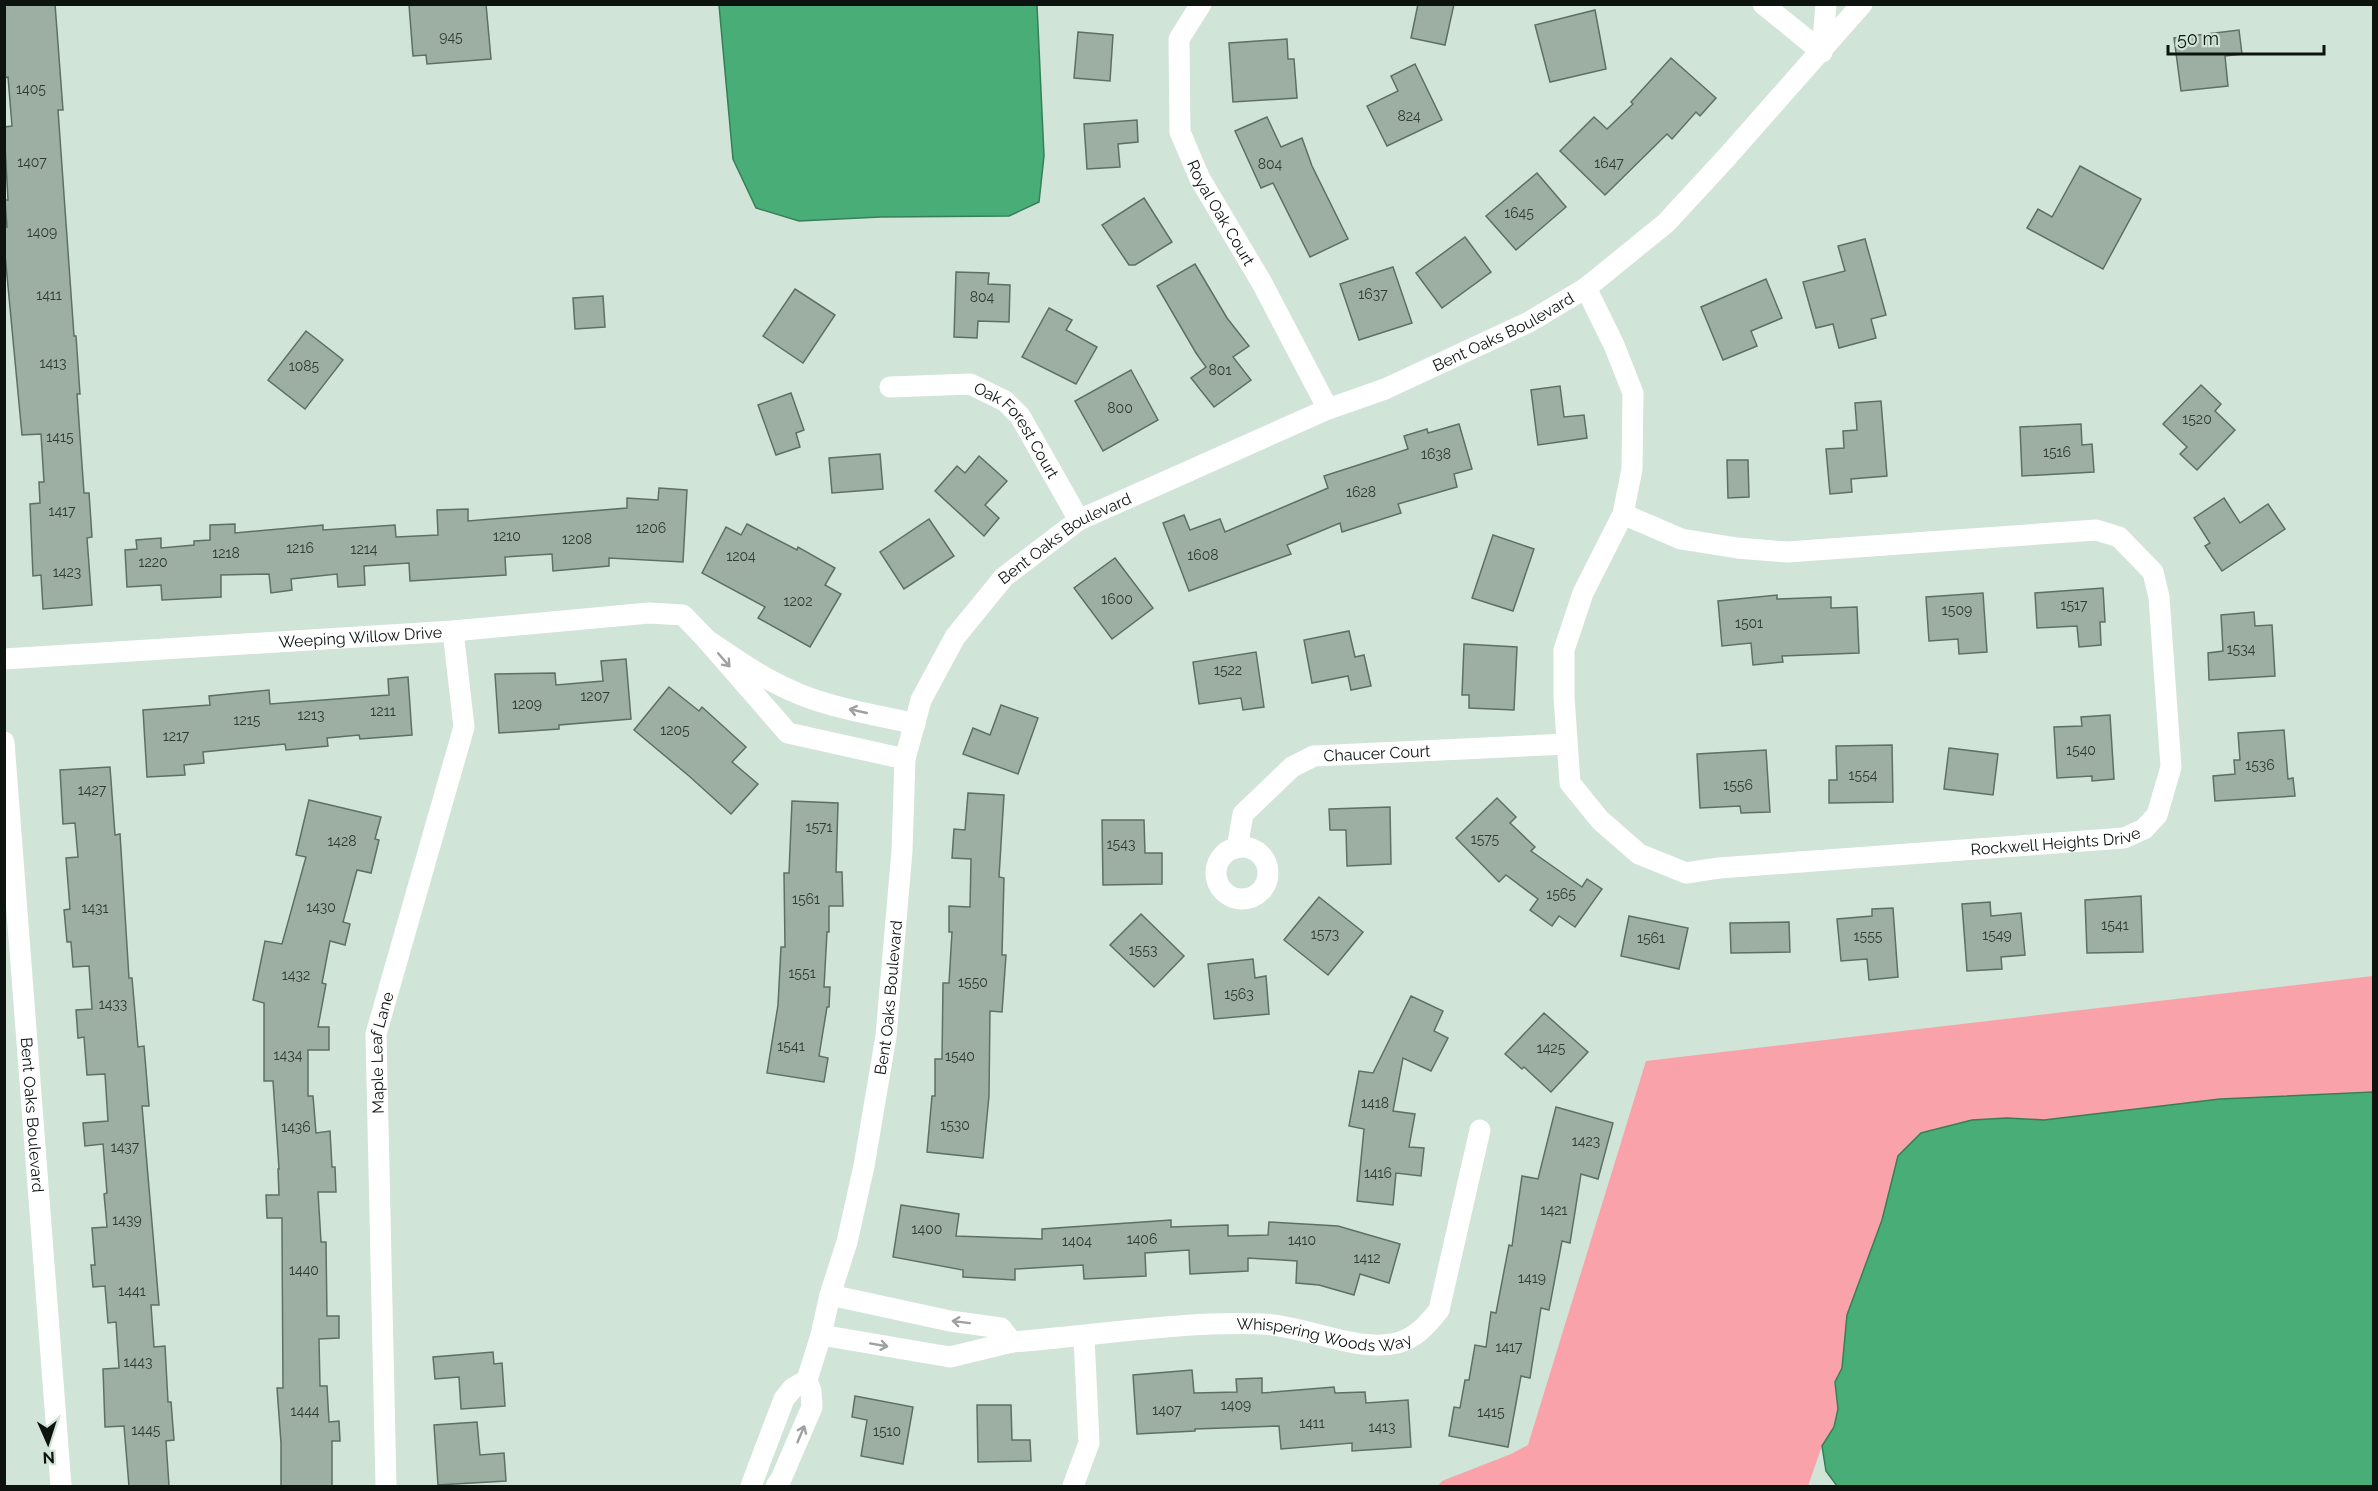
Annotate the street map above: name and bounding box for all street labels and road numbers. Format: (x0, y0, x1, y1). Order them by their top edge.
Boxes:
street label: Royal Oak Court (1183, 157, 1259, 269)
street label: Bent Oaks Boulevard (1430, 288, 1577, 375)
street label: Oak Forest Court (971, 378, 1063, 482)
street label: Bent Oaks Boulevard (994, 488, 1134, 588)
street label: Weeping Willow Drive (278, 622, 443, 651)
street label: Chaucer Court (1323, 741, 1431, 765)
street label: Rockwell Heights Drive (1970, 822, 2143, 859)
street label: Bent Oaks Boulevard (870, 919, 905, 1076)
street label: Maple Leaf Lane (366, 989, 397, 1114)
street label: Bent Oaks Boulevard (17, 1037, 48, 1193)
street label: Whispering Woods Way (1236, 1314, 1415, 1355)

